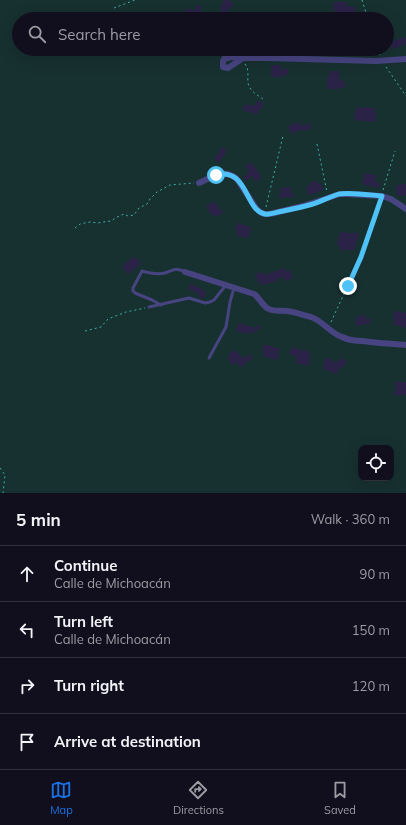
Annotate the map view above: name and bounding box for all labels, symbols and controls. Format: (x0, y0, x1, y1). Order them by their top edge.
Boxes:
search box (12, 12, 394, 56)
icon: search (26, 23, 48, 45)
text: Search here (58, 25, 140, 44)
route start (207, 166, 225, 184)
route end (339, 277, 357, 295)
map controls (358, 445, 394, 481)
button: locate (358, 445, 394, 481)
text: 5 min (16, 509, 61, 530)
text: Walk · 360 m (311, 511, 390, 527)
text: Continue (54, 556, 117, 575)
icon: ahead (16, 563, 38, 585)
text: 90 m (360, 566, 390, 582)
text: Calle de Michoacán (54, 575, 171, 591)
text: Turn left (54, 612, 113, 631)
icon: left (16, 619, 38, 641)
text: 150 m (352, 622, 390, 638)
text: Calle de Michoacán (54, 631, 171, 647)
icon: right (16, 675, 38, 697)
text: Turn right (54, 676, 124, 695)
text: 120 m (352, 678, 390, 694)
icon: arrive (16, 731, 38, 753)
text: Arrive at destination (54, 732, 201, 751)
tab: Map (50, 779, 73, 817)
tab: Directions (173, 779, 224, 817)
tab: Saved (324, 779, 356, 817)

